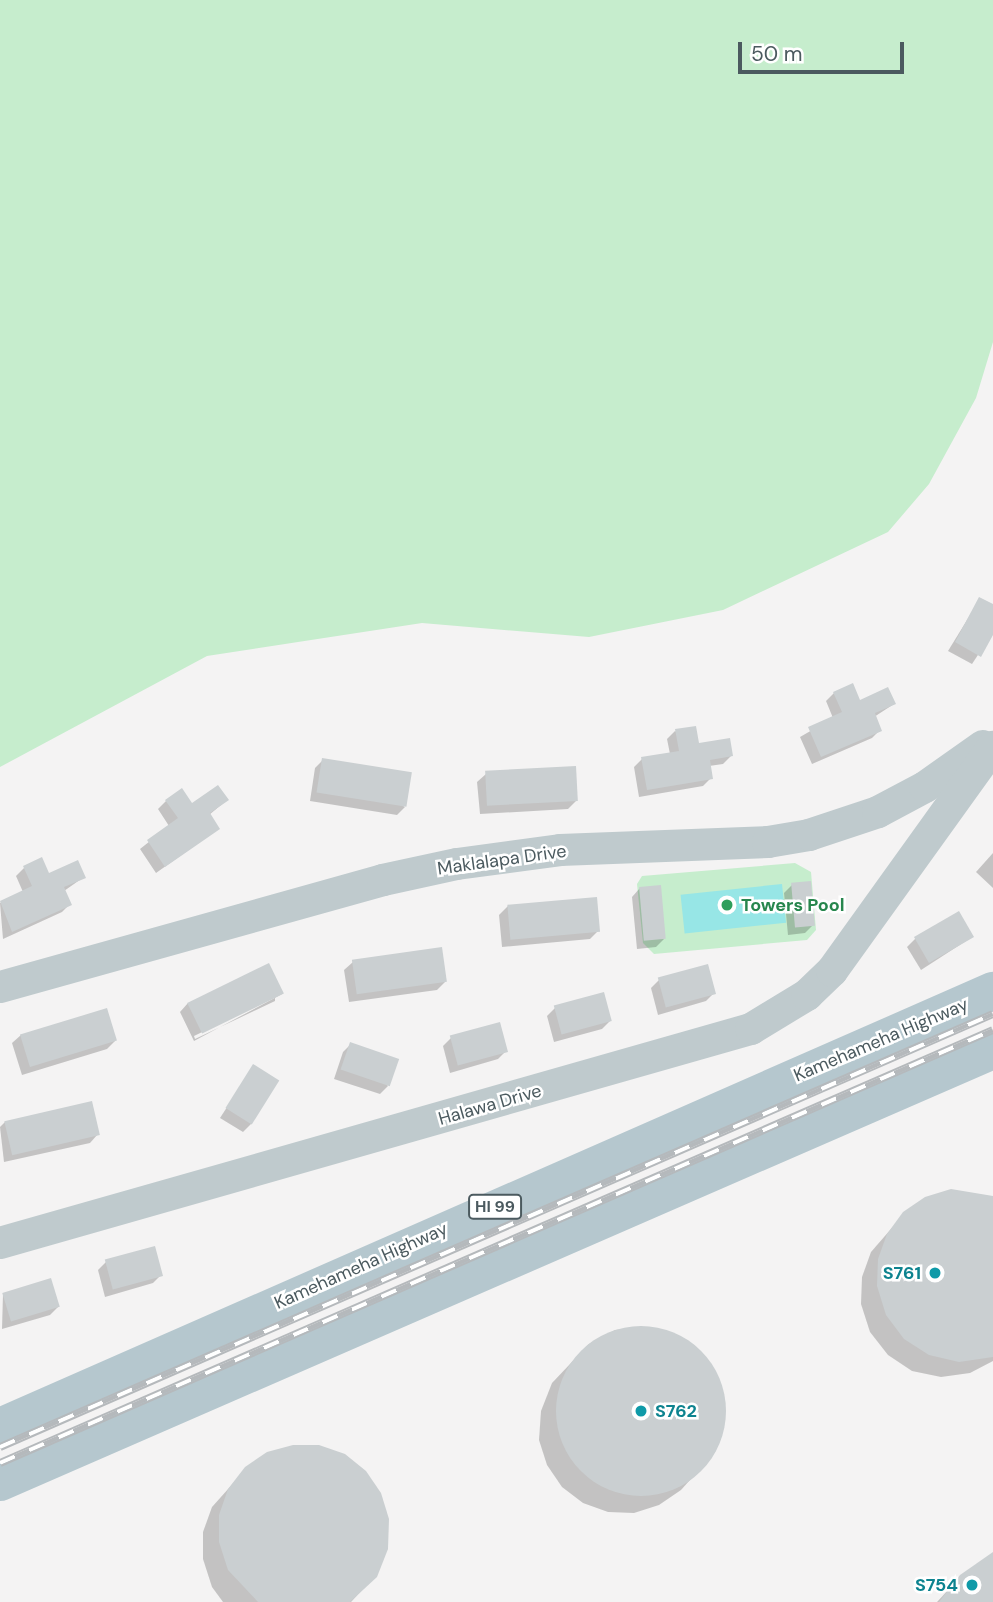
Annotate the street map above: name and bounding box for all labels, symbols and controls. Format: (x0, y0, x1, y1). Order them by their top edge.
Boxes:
scale bar (741, 28, 907, 72)
text: 50 m (751, 40, 802, 68)
street label: Maklalapa Drive (436, 840, 568, 880)
place label: Towers Pool (741, 894, 845, 916)
marker: Towers Pool (719, 897, 735, 913)
street label: Kamehameha Highway (791, 993, 971, 1087)
street label: Halawa Drive (436, 1080, 544, 1130)
road number: HI 99 (467, 1194, 523, 1219)
street label: Kamehameha Highway (271, 1218, 451, 1314)
place label: S761 (883, 1262, 921, 1284)
marker: S761 (927, 1265, 943, 1281)
place label: S762 (655, 1400, 697, 1422)
marker: S762 (633, 1403, 649, 1419)
place label: S754 (915, 1574, 958, 1596)
marker: S754 (964, 1577, 980, 1593)

